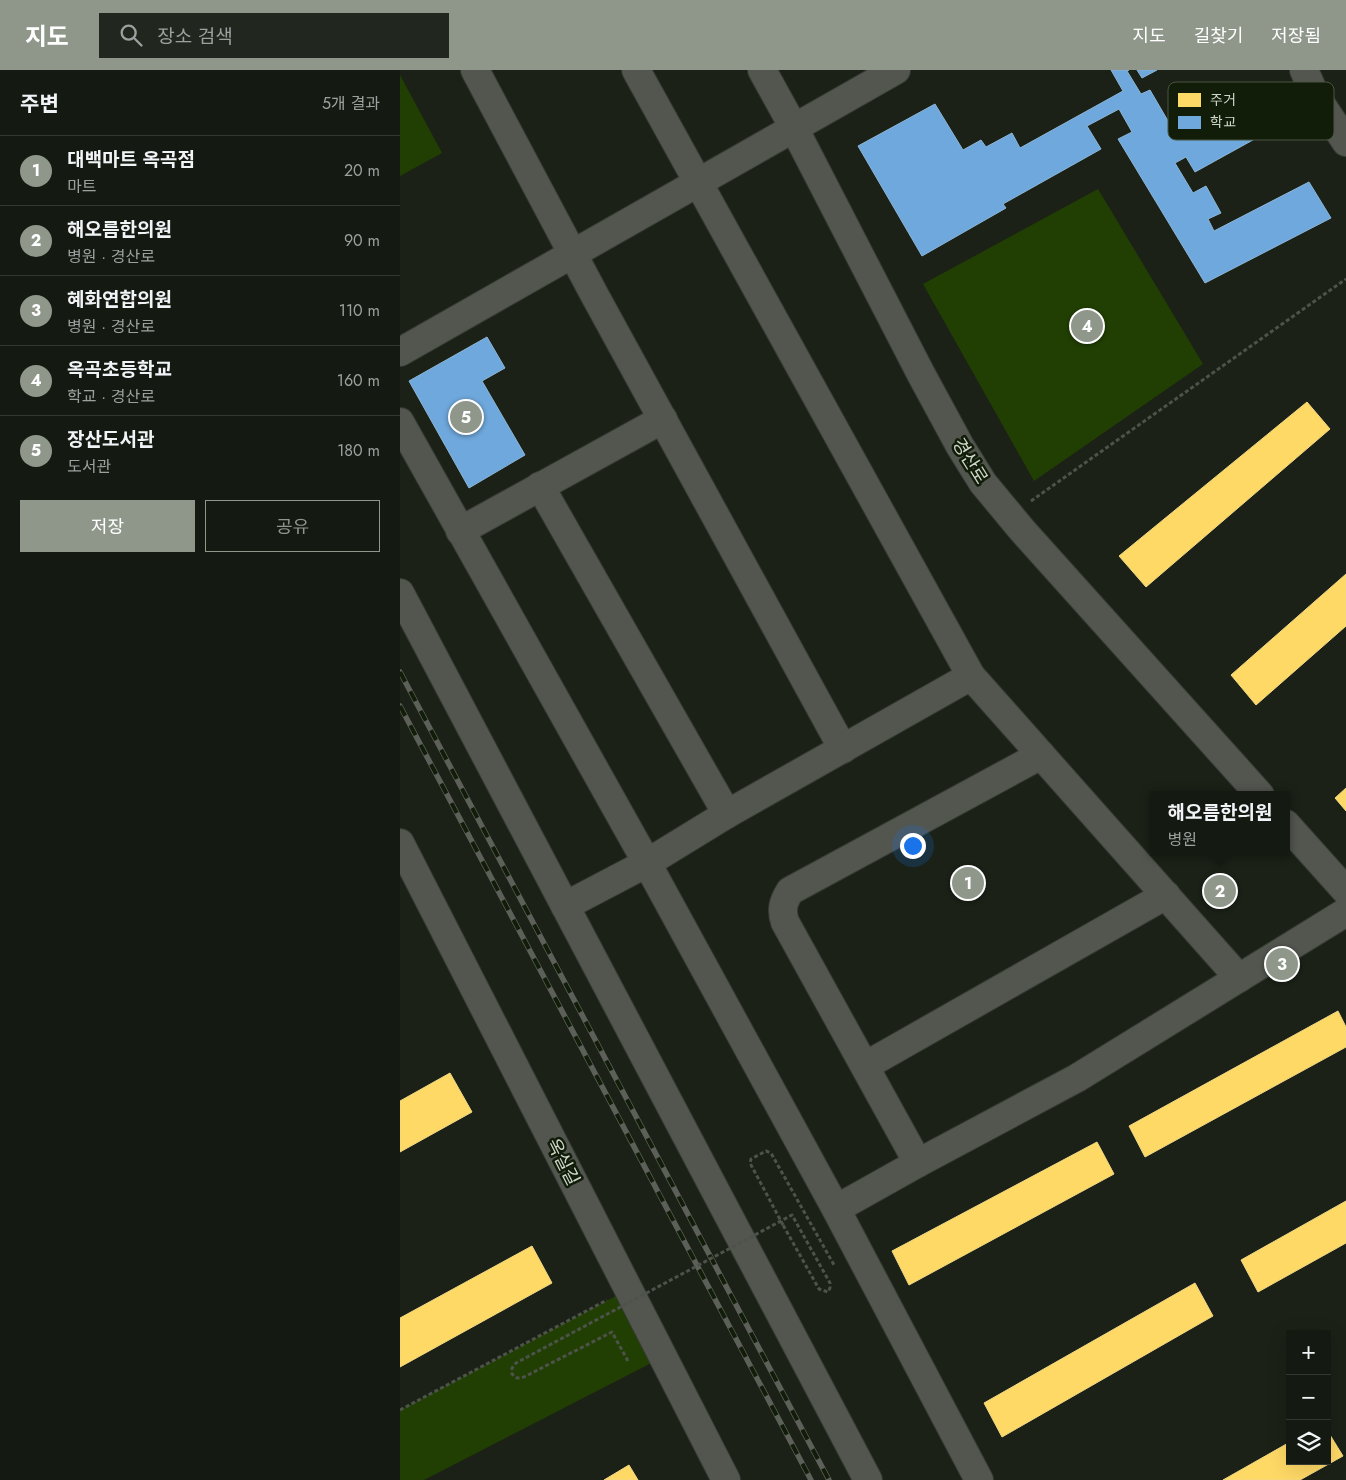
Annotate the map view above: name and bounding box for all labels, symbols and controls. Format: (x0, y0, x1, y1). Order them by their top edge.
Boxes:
search box (99, 13, 449, 58)
text: 지도 (25, 19, 69, 54)
icon: search (117, 21, 145, 49)
text: 장소 검색 (157, 23, 233, 50)
text: 지도 (1133, 23, 1166, 49)
text: 길찾기 (1194, 23, 1243, 49)
text: 저장됨 (1271, 23, 1321, 49)
legend (1168, 82, 1334, 140)
text: 주변 (20, 89, 59, 119)
text: 주거 (1210, 90, 1236, 110)
text: 5개 결과 (322, 92, 380, 115)
text: 학교 (1210, 112, 1236, 132)
text: 대백마트 옥곡점 (67, 146, 195, 173)
text: 1 (32, 159, 40, 182)
text: 20 m (344, 159, 380, 182)
text: 마트 (67, 175, 96, 198)
text: 해오름한의원 (67, 216, 172, 243)
text: 2 (31, 229, 41, 252)
text: 90 m (344, 229, 380, 252)
text: 병원 · 경산로 (67, 245, 155, 268)
text: 혜화연합의원 (67, 286, 172, 313)
text: 3 (31, 299, 41, 322)
text: 110 m (339, 299, 380, 322)
pin: 4 (1071, 307, 1103, 345)
text: 병원 · 경산로 (67, 315, 155, 338)
text: 옥곡초등학교 (67, 356, 172, 383)
text: 4 (30, 369, 42, 392)
text: 160 m (337, 369, 380, 392)
text: 학교 · 경산로 (67, 385, 155, 408)
pin: 5 (450, 398, 482, 436)
text: 장산도서관 (67, 426, 154, 453)
street label: 경산로 (946, 433, 994, 489)
text: 5 (31, 439, 41, 462)
text: 180 m (337, 439, 380, 462)
text: 도서관 (67, 455, 111, 478)
button: 저장 (20, 500, 195, 552)
button: 공유 (205, 500, 380, 552)
popup (1150, 791, 1290, 856)
text: 해오름한의원 (1168, 799, 1272, 826)
text: 병원 (1168, 828, 1197, 851)
your location (900, 833, 926, 859)
pin: 1 (952, 864, 984, 902)
pin: 2 (1204, 872, 1236, 910)
pin: 3 (1266, 945, 1298, 983)
street label: 옥실길 (540, 1134, 586, 1190)
map controls (1286, 1330, 1331, 1465)
button: + (1286, 1330, 1331, 1375)
button: − (1286, 1375, 1331, 1420)
button: layers (1286, 1420, 1331, 1465)

